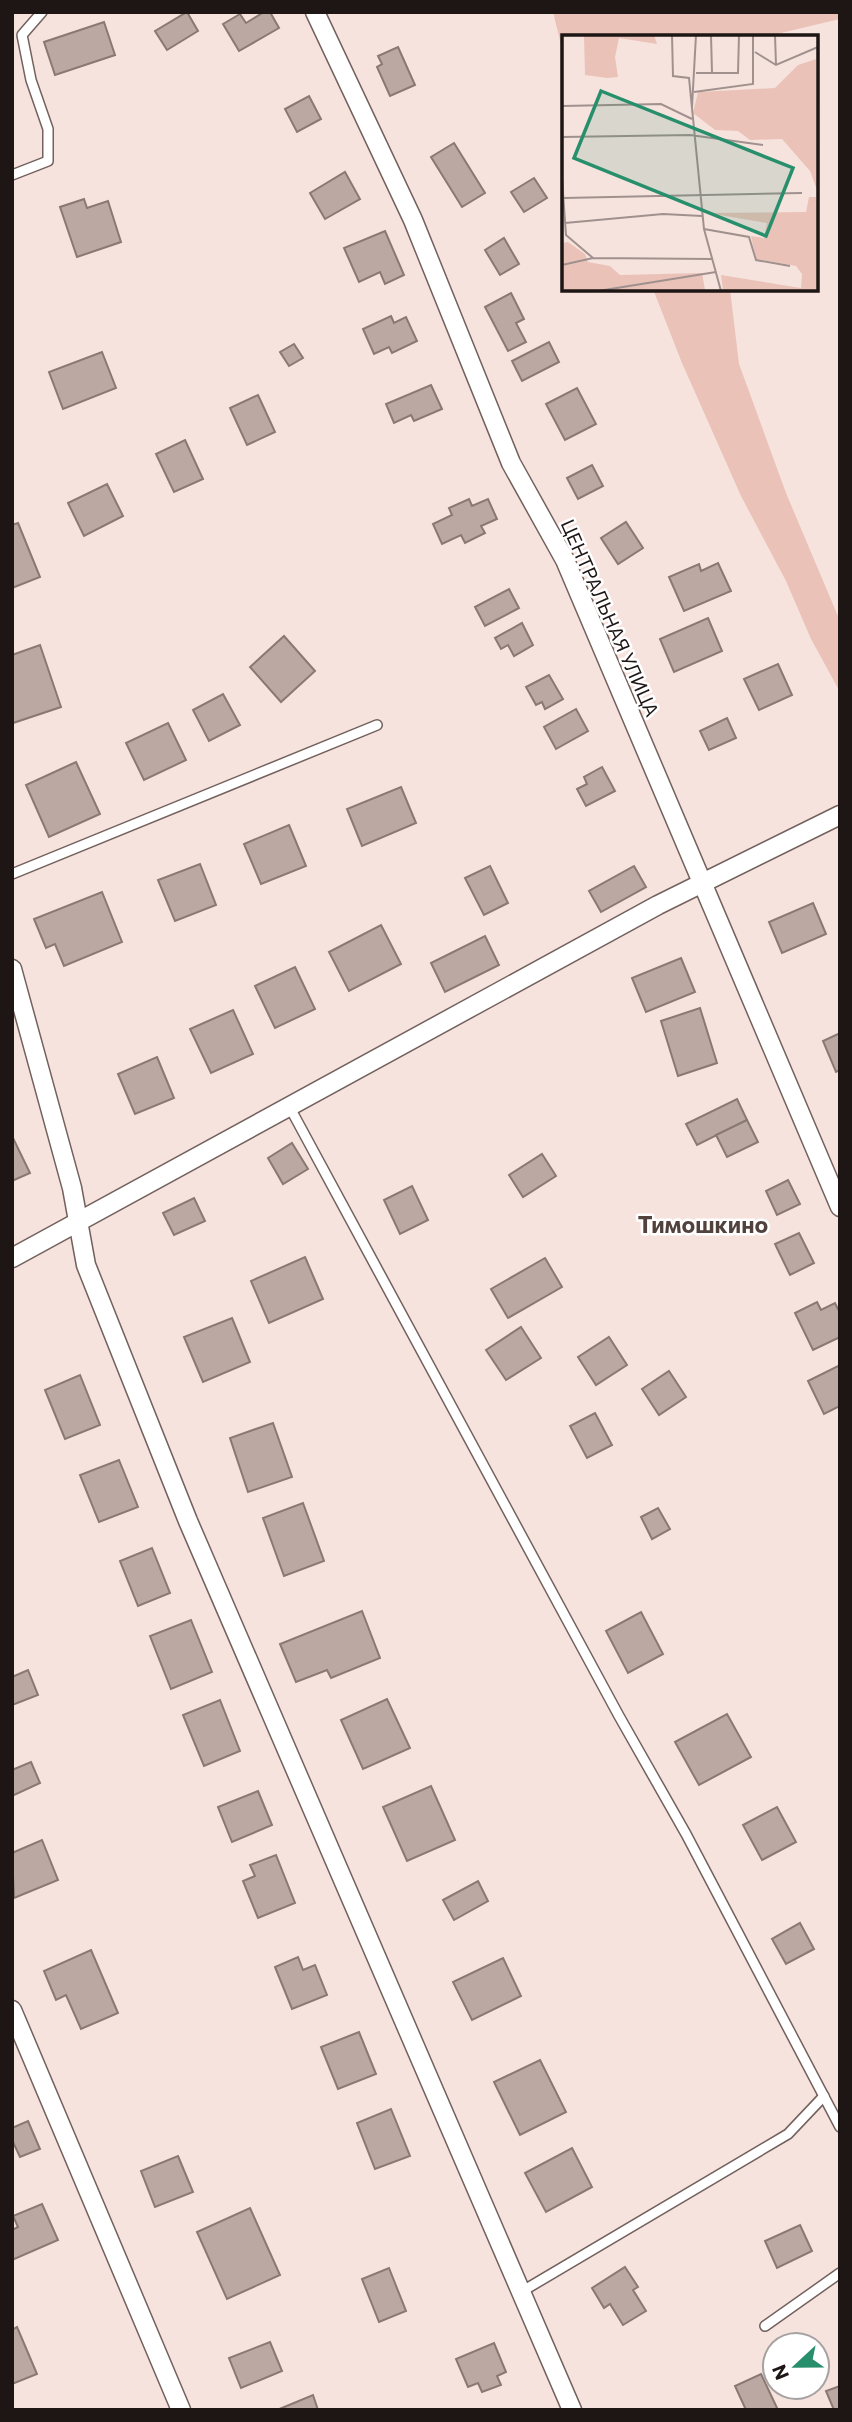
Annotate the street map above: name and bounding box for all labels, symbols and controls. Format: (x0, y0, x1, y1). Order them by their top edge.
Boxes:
inset map (562, 35, 817, 290)
street label: ЦЕНТРАЛЬНАЯ УЛИЦА (557, 516, 664, 720)
district label: Тимошкино (638, 1210, 768, 1238)
north arrow (761, 2331, 831, 2401)
text: N (766, 2362, 793, 2383)

